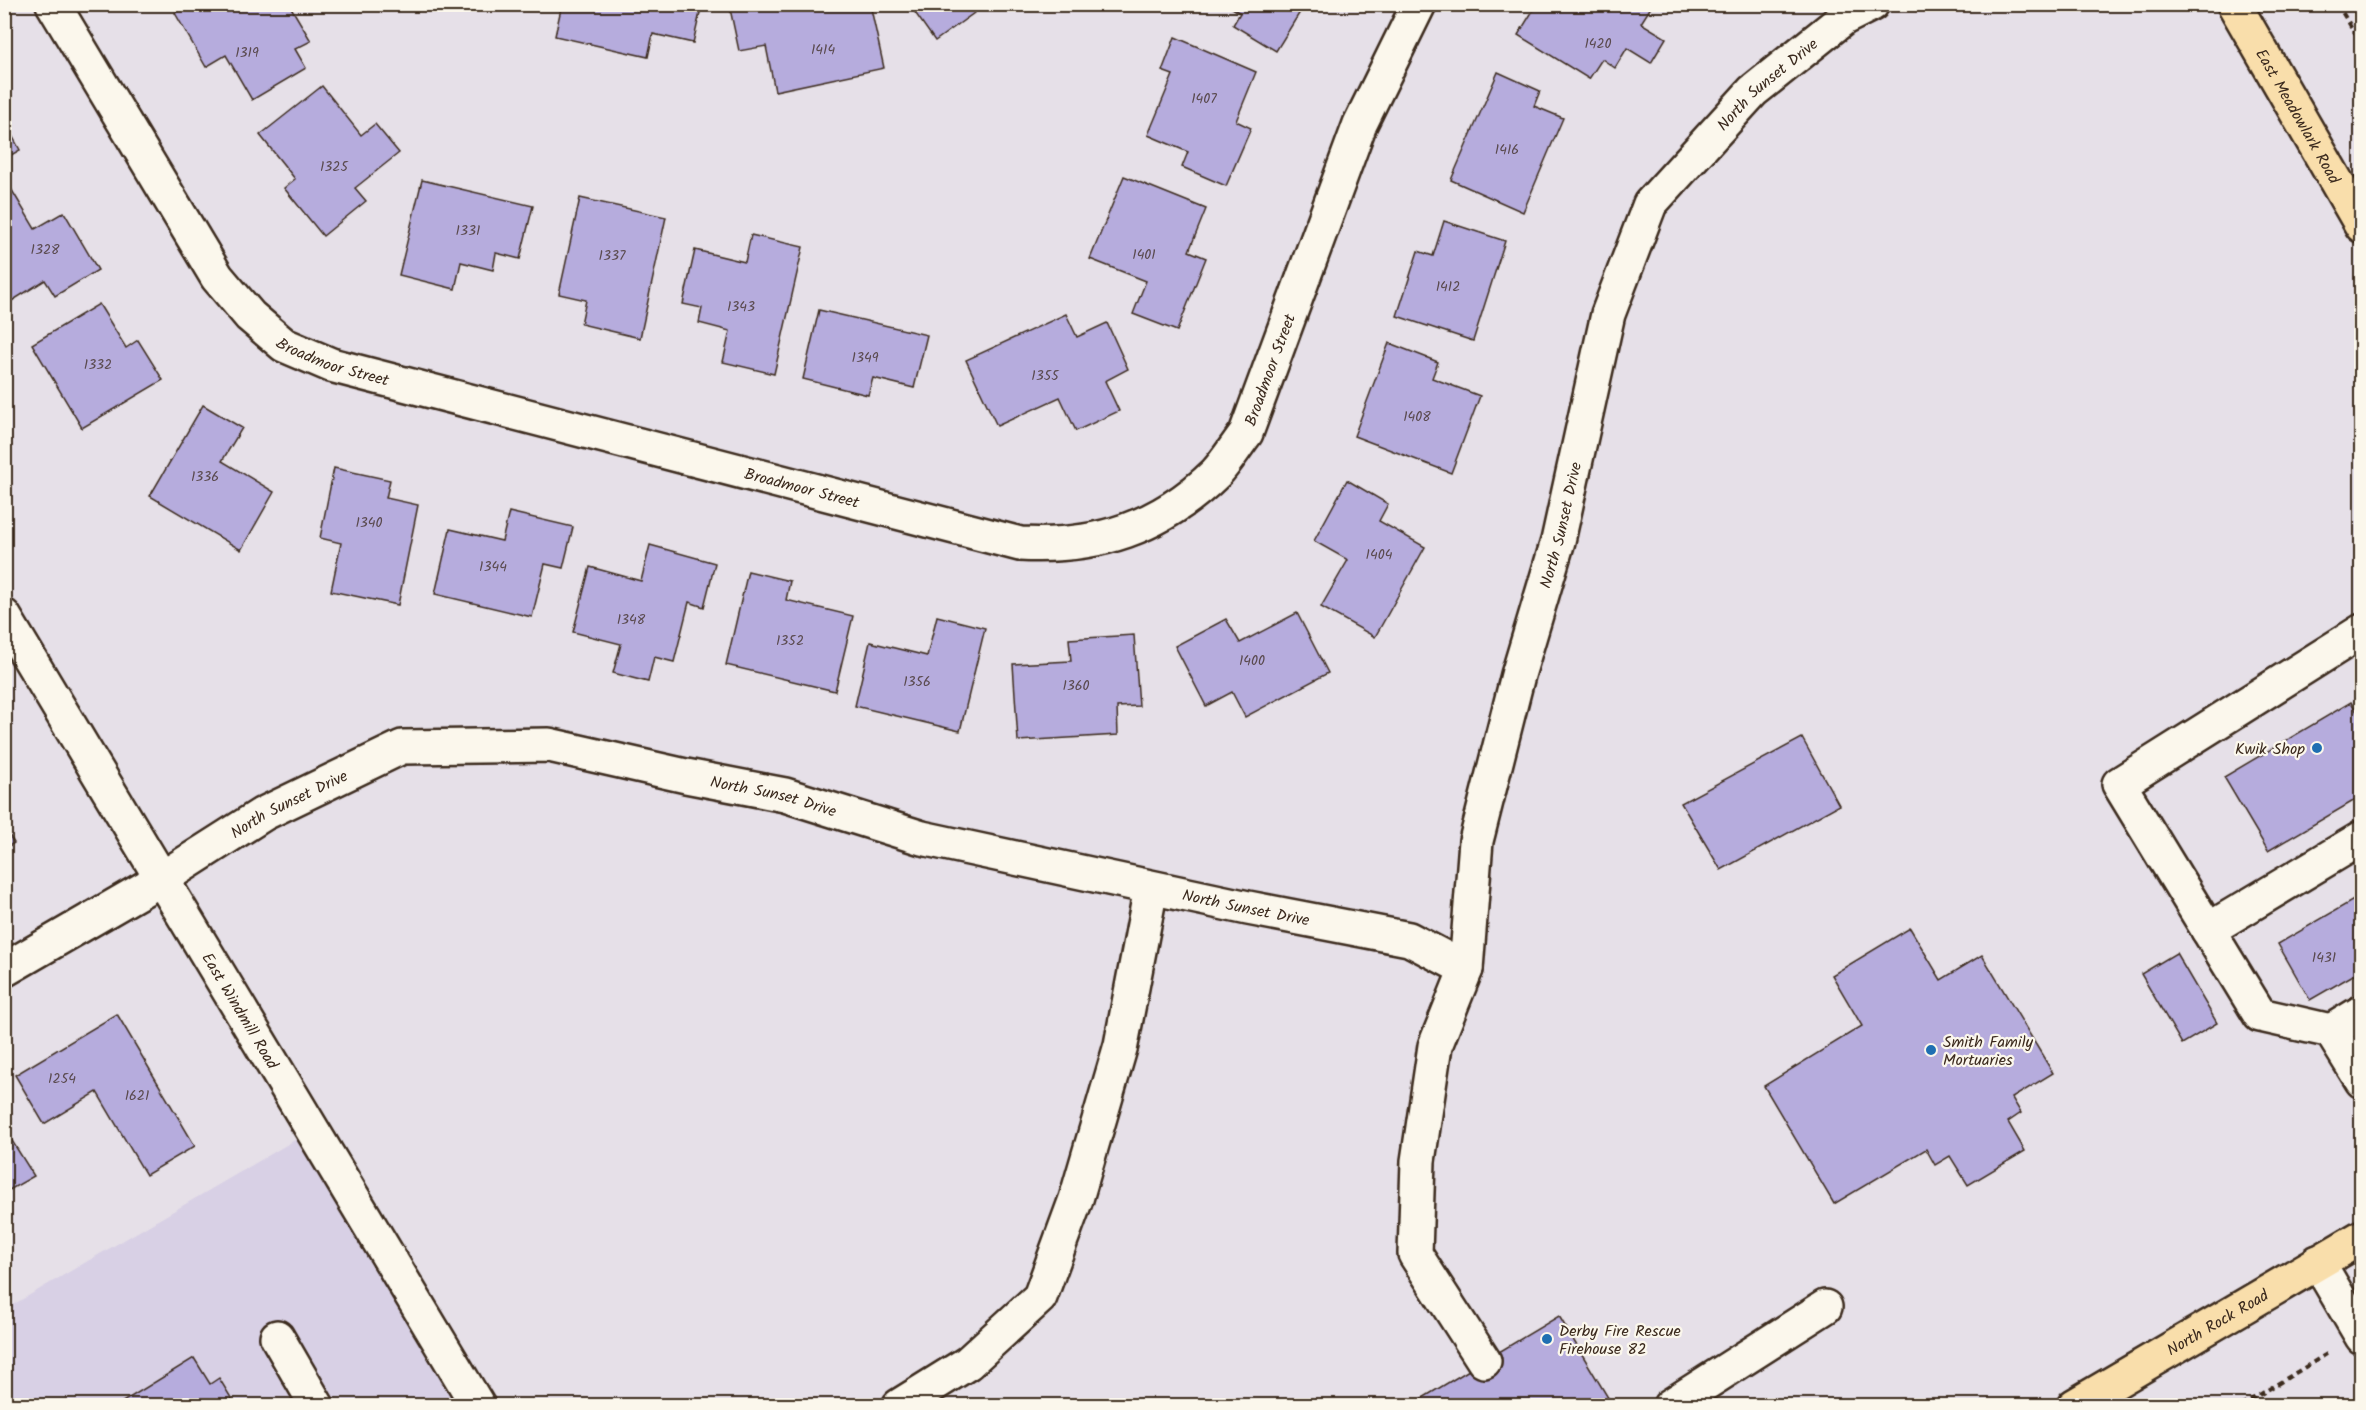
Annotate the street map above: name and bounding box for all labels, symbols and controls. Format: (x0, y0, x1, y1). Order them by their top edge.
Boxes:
house number: 1420 (1584, 33, 1612, 55)
street label: North Sunset Drive (1711, 33, 1824, 137)
house number: 1414 (811, 39, 835, 61)
house number: 1319 (235, 42, 259, 64)
street label: East Meadowlark Road (2248, 44, 2347, 190)
house number: 1407 (1191, 88, 1217, 110)
house number: 1416 (1495, 139, 1519, 161)
house number: 1325 (320, 156, 350, 178)
house number: 1331 (456, 220, 480, 242)
house number: 1328 (31, 239, 60, 261)
house number: 1401 (1132, 244, 1156, 266)
house number: 1337 (599, 245, 626, 267)
house number: 1412 (1436, 276, 1460, 298)
house number: 1343 (727, 296, 755, 318)
street label: Broadmoor Street (1239, 310, 1303, 430)
street label: Broadmoor Street (269, 332, 392, 394)
house number: 1349 (852, 347, 879, 369)
house number: 1332 (84, 354, 112, 376)
house number: 1355 (1031, 365, 1060, 387)
house number: 1408 (1403, 406, 1431, 428)
street label: North Sunset Drive (1534, 460, 1589, 592)
street label: Broadmoor Street (741, 462, 863, 516)
house number: 1336 (191, 466, 219, 488)
house number: 1340 (355, 512, 383, 534)
house number: 1404 (1366, 544, 1393, 566)
house number: 1344 (479, 556, 507, 578)
house number: 1348 (617, 609, 646, 631)
house number: 1352 (776, 630, 804, 652)
house number: 1400 (1239, 650, 1265, 672)
house number: 1356 (903, 671, 931, 693)
house number: 1360 (1062, 675, 1090, 697)
place label: Kwik Shop (2235, 737, 2305, 762)
marker: Kwik Shop (2310, 741, 2324, 755)
street label: North Sunset Drive (226, 764, 352, 846)
street label: North Sunset Drive (708, 770, 840, 824)
street label: North Sunset Drive (1180, 883, 1312, 934)
house number: 1431 (2312, 947, 2336, 969)
street label: East Windmill Road (195, 948, 285, 1075)
place label: Smith Family Mortuaries (1943, 1030, 2034, 1073)
marker: Smith Family Mortuaries (1924, 1043, 1938, 1057)
house number: 1254 (48, 1068, 76, 1090)
house number: 1621 (125, 1085, 149, 1107)
street label: North Rock Road (2162, 1283, 2274, 1363)
place label: Derby Fire Rescue Firehouse 82 (1559, 1319, 1681, 1362)
marker: Derby Fire Rescue Firehouse 82 (1540, 1332, 1554, 1346)

